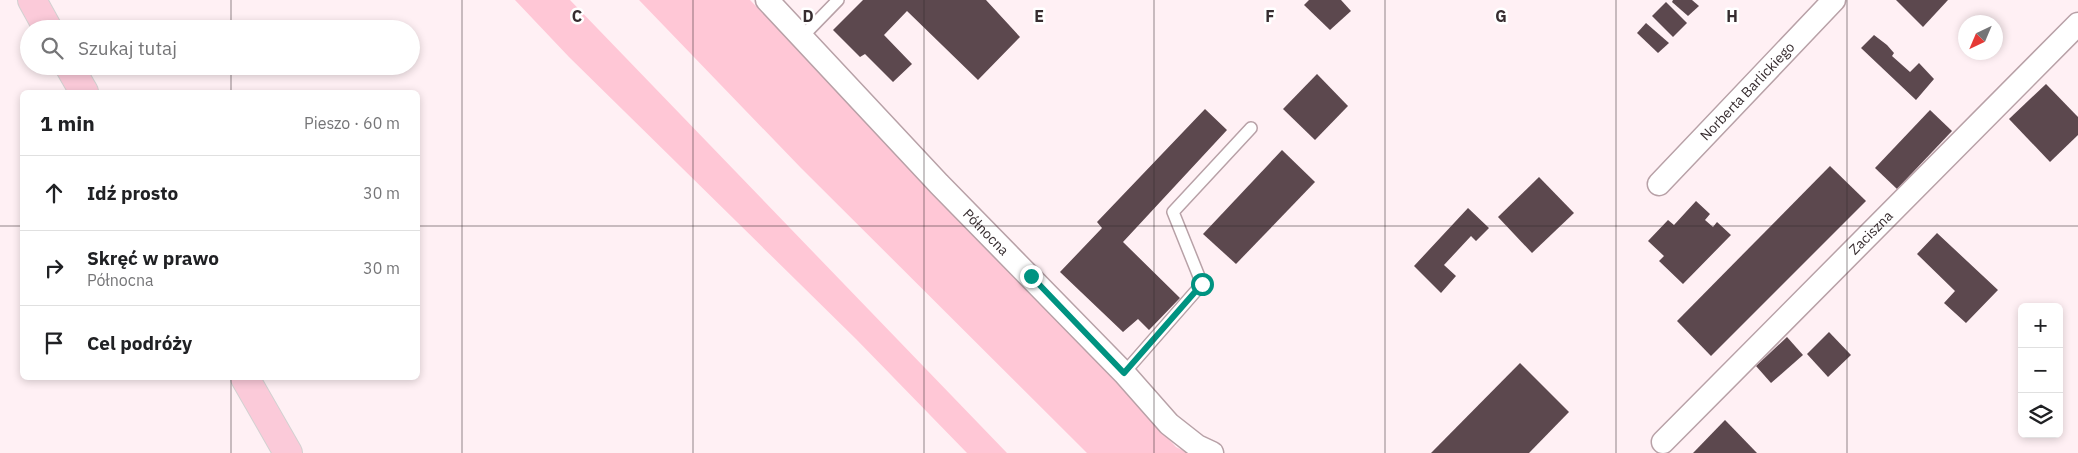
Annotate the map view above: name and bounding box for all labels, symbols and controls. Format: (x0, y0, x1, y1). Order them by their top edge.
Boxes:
text: C (572, 6, 582, 26)
text: D (802, 6, 814, 26)
text: E (1034, 6, 1044, 26)
text: F (1265, 6, 1275, 26)
text: G (1495, 6, 1507, 26)
text: H (1726, 6, 1738, 26)
north arrow (1958, 15, 2003, 60)
search box (20, 20, 420, 75)
icon: search (38, 34, 66, 62)
text: Szukaj tutaj (78, 36, 177, 60)
street label: Norberta Barlickiego (1696, 38, 1798, 144)
text: 1 min (40, 109, 95, 137)
text: Pieszo · 60 m (304, 113, 400, 133)
icon: ahead (40, 179, 68, 207)
text: Idź prosto (87, 181, 178, 205)
text: 30 m (363, 183, 400, 203)
street label: Północna (959, 205, 1013, 259)
street label: Zaciszna (1845, 207, 1897, 258)
text: Skręć w prawo (87, 246, 219, 270)
icon: right (40, 254, 68, 282)
text: 30 m (363, 258, 400, 278)
route end (1020, 265, 1043, 288)
text: Północna (87, 270, 154, 290)
route start (1191, 273, 1214, 296)
map controls (2018, 303, 2063, 438)
button: + (2018, 303, 2063, 348)
icon: arrive (40, 329, 68, 357)
text: Cel podróży (87, 331, 192, 355)
button: − (2018, 348, 2063, 393)
button: layers (2018, 393, 2063, 438)

